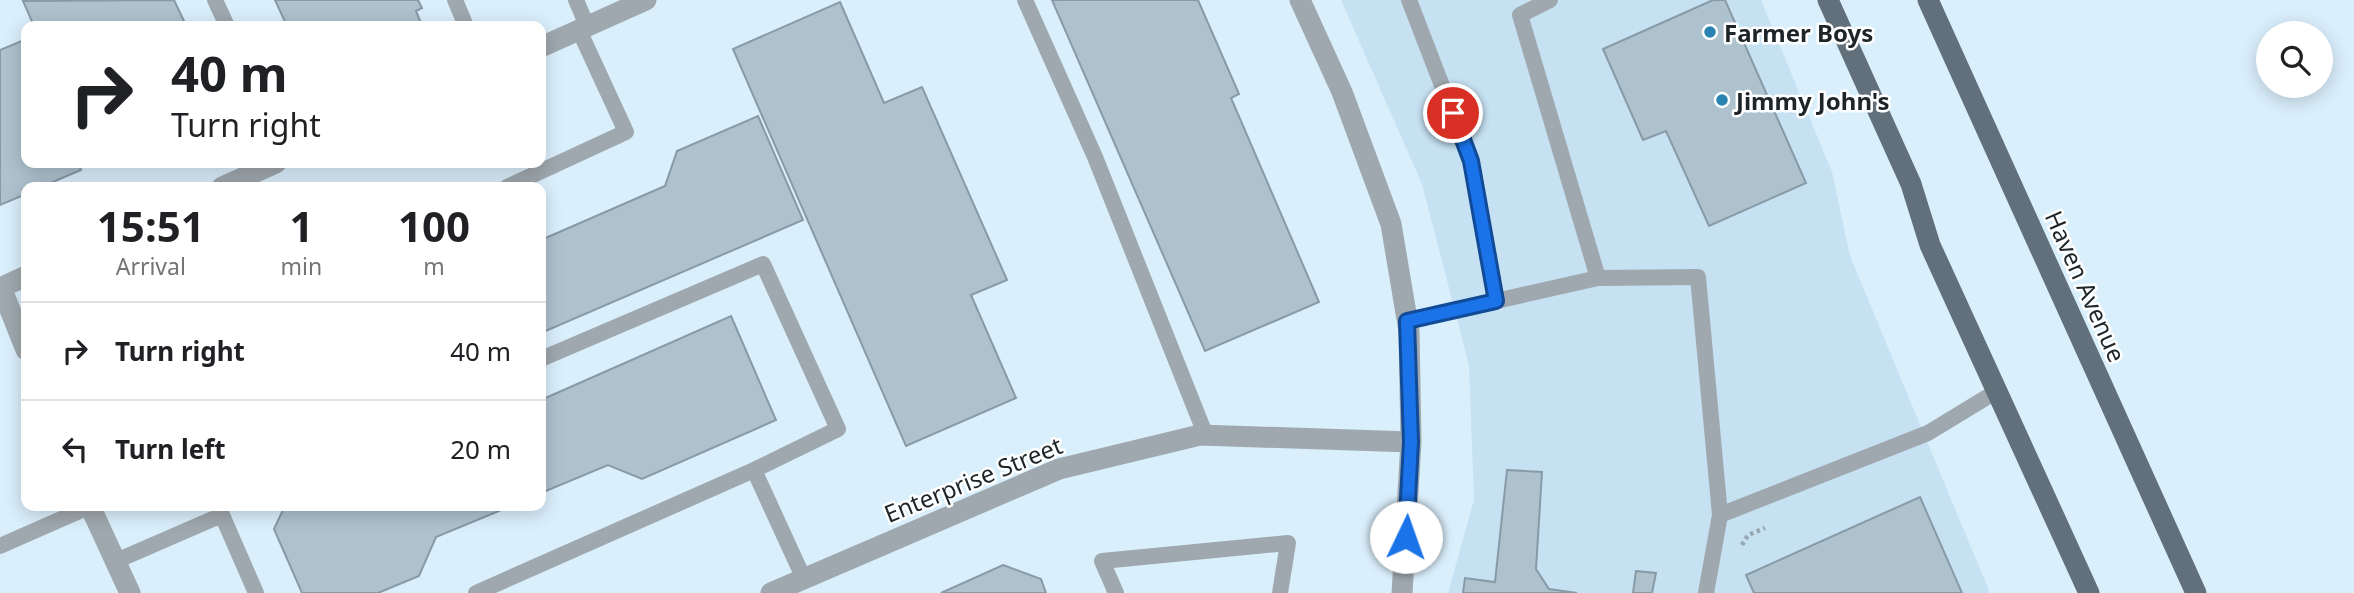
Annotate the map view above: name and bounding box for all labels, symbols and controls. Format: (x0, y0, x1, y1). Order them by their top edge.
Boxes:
place label: Farmer Boys (1724, 16, 1873, 49)
map controls (2256, 21, 2333, 98)
button: search (2256, 21, 2333, 98)
marker: Farmer Boys (1702, 24, 1718, 40)
text: 40 m (171, 40, 288, 106)
icon: right (56, 49, 147, 140)
pin (1423, 83, 1483, 143)
place label: Jimmy John's (1734, 84, 1889, 117)
marker: Jimmy John's (1714, 92, 1730, 108)
icon: arrive (1434, 94, 1472, 132)
text: Turn right (171, 103, 321, 146)
text: 15:51 (97, 197, 205, 254)
text: 1 (289, 197, 313, 254)
text: 100 (398, 197, 470, 254)
street label: Haven Avenue (2038, 205, 2134, 367)
text: Arrival (116, 250, 186, 282)
text: min (281, 250, 322, 282)
text: m (423, 250, 445, 282)
icon: right (56, 332, 94, 370)
text: Turn right (115, 333, 245, 369)
text: 40 m (450, 333, 511, 369)
street label: Enterprise Street (879, 428, 1067, 530)
icon: left (56, 430, 94, 468)
text: Turn left (115, 431, 226, 467)
text: 20 m (450, 431, 511, 467)
position arrow (1369, 500, 1443, 574)

